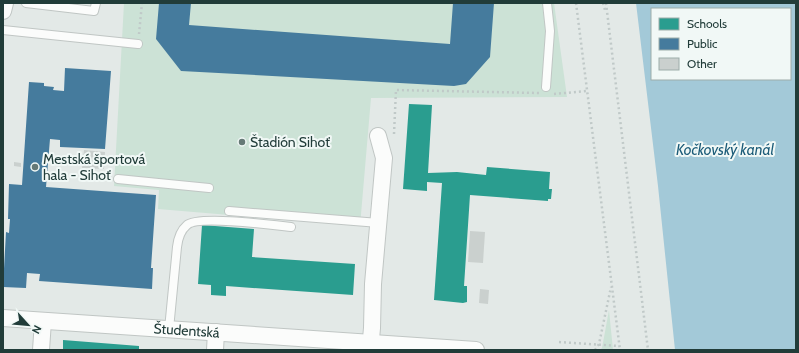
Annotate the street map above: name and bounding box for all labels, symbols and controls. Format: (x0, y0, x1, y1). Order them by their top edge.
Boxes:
legend (651, 8, 791, 80)
text: Schools (687, 16, 727, 31)
text: Public (687, 36, 718, 51)
text: Other (687, 56, 717, 71)
place label: Štadión Sihoť (250, 133, 330, 151)
marker: Štadión Sihoť (237, 137, 247, 147)
water label: Kočkovský kanál (676, 141, 775, 159)
place label: Mestská športová hala - Sihoť (43, 150, 146, 184)
marker: Mestská športová hala - Sihoť (30, 162, 40, 172)
north arrow (8, 305, 48, 345)
street label: Študentská (153, 319, 220, 342)
text: N (29, 323, 45, 336)

